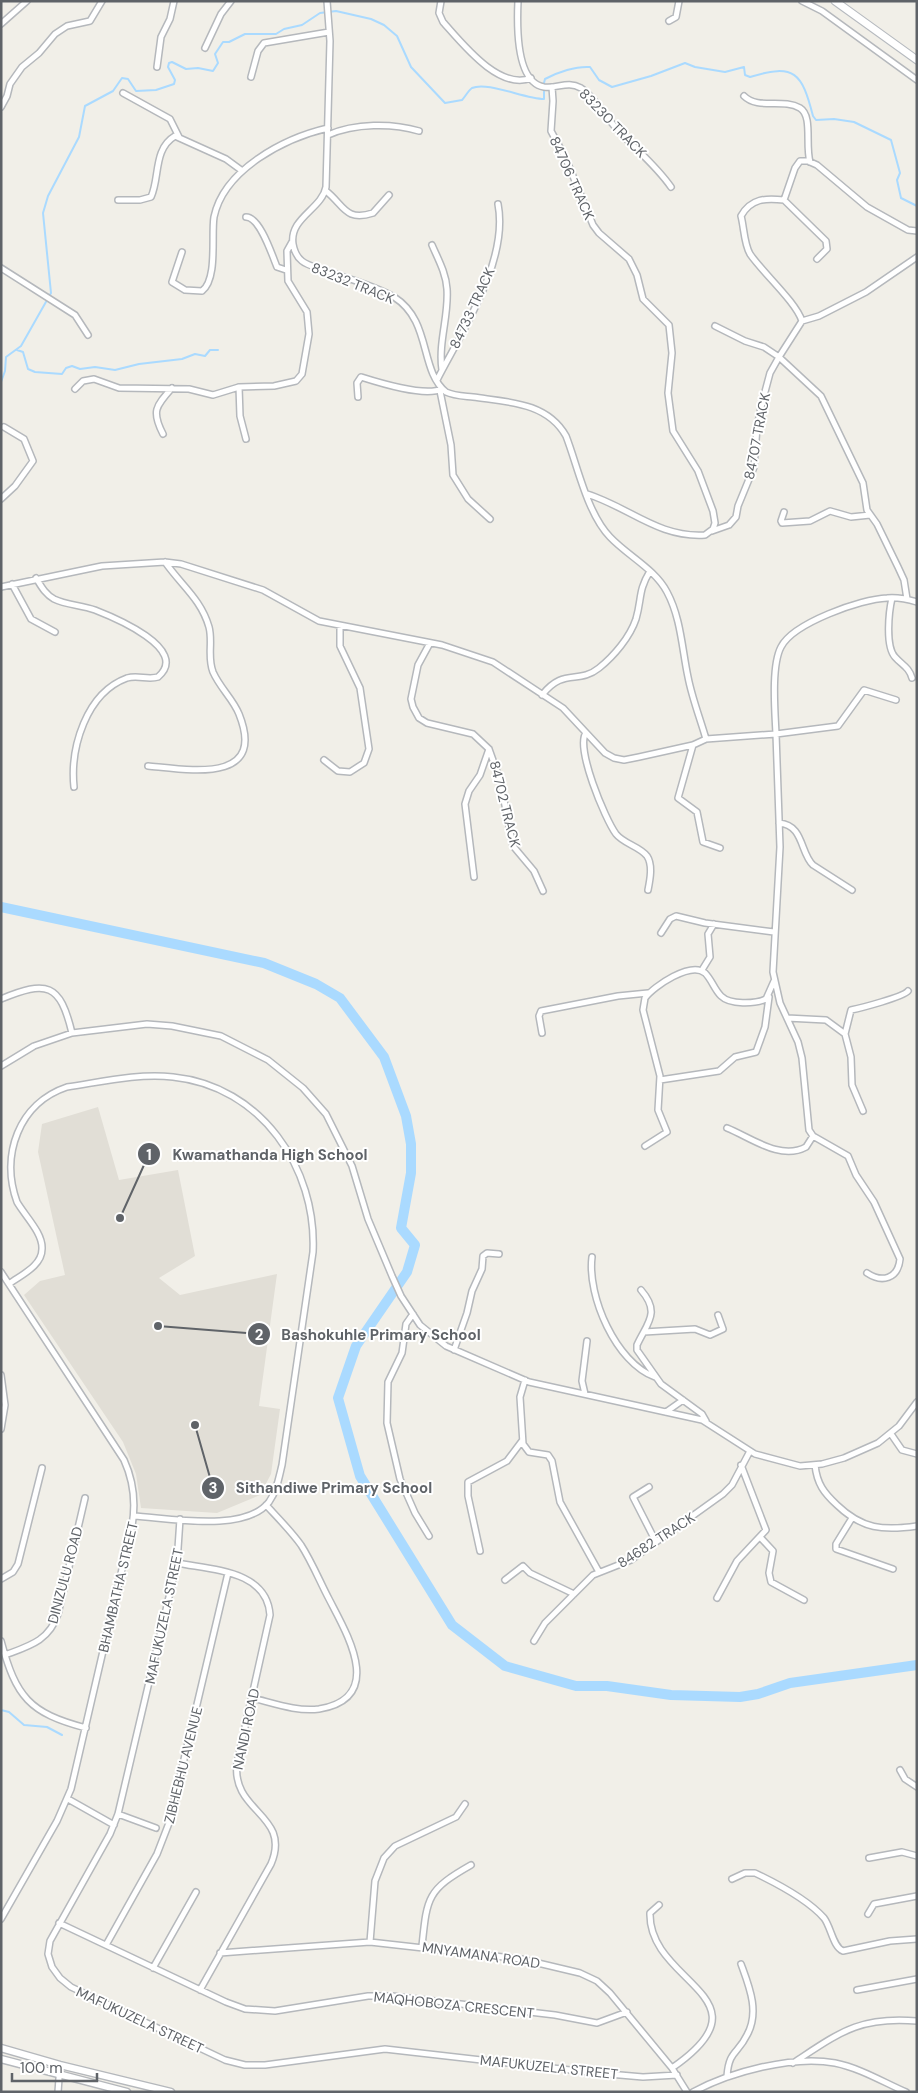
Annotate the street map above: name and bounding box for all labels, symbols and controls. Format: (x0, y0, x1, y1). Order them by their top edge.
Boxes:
street label: 83230 TRACK (575, 85, 651, 161)
street label: 84706 TRACK (546, 133, 598, 223)
street label: 83232 TRACK (309, 258, 397, 308)
street label: 84733 TRACK (445, 265, 499, 351)
street label: 84707 TRACK (740, 391, 774, 481)
street label: 84702 TRACK (486, 759, 524, 849)
callout: Kwamathanda High School (137, 1139, 377, 1169)
text: 1 (146, 1145, 152, 1165)
text: Kwamathanda High School (172, 1145, 368, 1165)
callout: Bashokuhle Primary School (247, 1319, 491, 1349)
text: 2 (255, 1325, 264, 1345)
text: Bashokuhle Primary School (281, 1325, 481, 1345)
callout: Sithandiwe Primary School (201, 1473, 442, 1503)
text: 3 (208, 1478, 218, 1498)
text: Sithandiwe Primary School (236, 1478, 432, 1498)
street label: 84682 TRACK (614, 1508, 698, 1572)
street label: BHAMBATHA STREET (94, 1520, 142, 1654)
street label: DINIZULU ROAD (43, 1524, 87, 1626)
street label: MAFUKUZELA STREET (141, 1546, 187, 1686)
street label: NANDI ROAD (229, 1687, 263, 1771)
street label: ZIBHEBHU AVENUE (160, 1705, 206, 1825)
street label: MNYAMANA ROAD (421, 1938, 541, 1972)
street label: MAFUKUZELA STREET (73, 1983, 207, 2058)
street label: MAQHOBOZA CRESCENT (373, 1988, 535, 2022)
scale bar (12, 2050, 98, 2082)
street label: MAFUKUZELA STREET (479, 2051, 619, 2083)
text: 100 m (20, 2058, 63, 2078)

